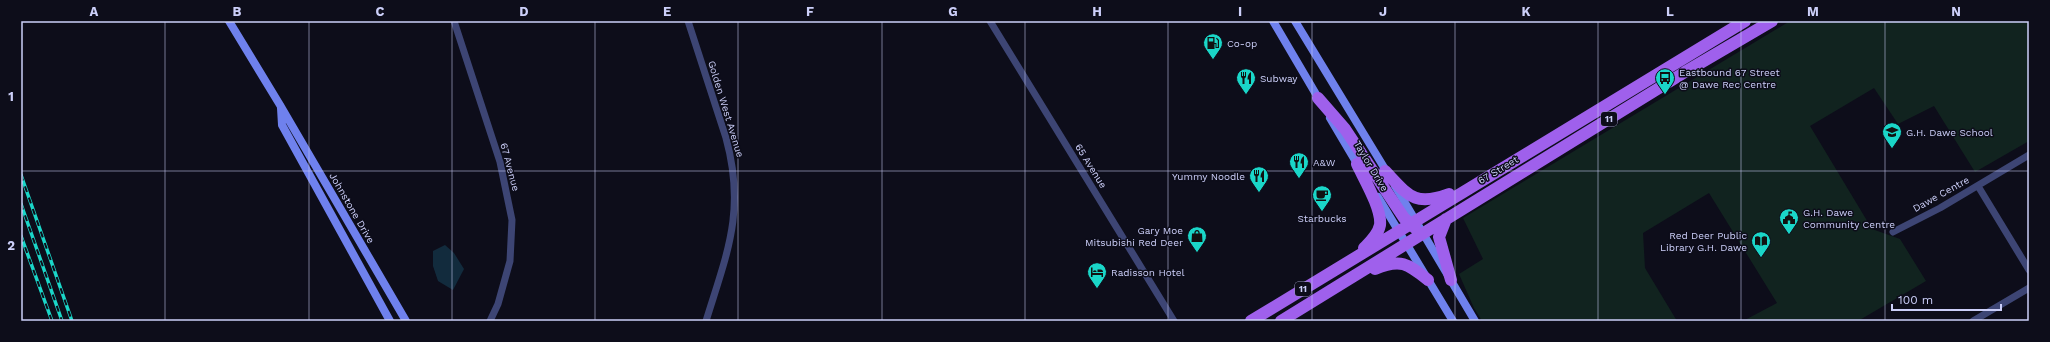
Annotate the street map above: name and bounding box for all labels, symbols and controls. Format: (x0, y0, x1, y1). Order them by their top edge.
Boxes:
text: A (90, 4, 99, 19)
text: B (233, 4, 242, 19)
text: C (376, 4, 385, 19)
text: D (519, 4, 529, 19)
text: E (663, 4, 671, 19)
text: F (806, 4, 814, 19)
text: G (948, 4, 958, 19)
text: H (1092, 4, 1102, 19)
text: I (1238, 4, 1242, 19)
text: J (1379, 4, 1387, 19)
text: K (1521, 4, 1531, 19)
text: L (1666, 4, 1674, 19)
text: M (1807, 4, 1819, 19)
text: N (1951, 4, 1961, 19)
fuel station icon: Co-op (1202, 32, 1224, 60)
place label: Co-op (1227, 38, 1257, 49)
street label: Golden West Avenue (706, 59, 746, 159)
restaurant icon: Subway (1235, 67, 1257, 95)
bus stop icon: Eastbound 67 Street @ Dawe Rec Centre (1654, 67, 1676, 95)
place label: Eastbound 67 Street @ Dawe Rec Centre (1679, 67, 1780, 90)
place label: Subway (1260, 73, 1298, 84)
text: 1 (8, 89, 14, 104)
road number: 11 (1601, 112, 1617, 126)
school or university icon: G.H. Dawe School (1881, 121, 1903, 149)
place label: G.H. Dawe School (1906, 127, 1993, 138)
street label: Taylor Drive (1352, 139, 1390, 193)
street label: 67 Avenue (498, 142, 522, 193)
street label: 65 Avenue (1073, 142, 1109, 190)
restaurant icon: A&W (1288, 151, 1310, 179)
street label: 67 Street (1476, 153, 1521, 186)
place label: A&W (1313, 157, 1336, 168)
restaurant icon: Yummy Noodle (1248, 165, 1270, 193)
street label: Johnstone Drive (327, 171, 377, 245)
place label: Yummy Noodle (1172, 171, 1245, 182)
street label: Dawe Centre (1911, 174, 1971, 214)
cafe icon: Starbucks (1311, 184, 1333, 212)
public building icon: G.H. Dawe Community Centre (1778, 207, 1800, 235)
place label: G.H. Dawe Community Centre (1803, 207, 1895, 230)
place label: Starbucks (1297, 213, 1347, 224)
place label: Gary Moe Mitsubishi Red Deer (1085, 225, 1183, 248)
shop icon: Gary Moe Mitsubishi Red Deer (1186, 225, 1208, 253)
place label: Red Deer Public Library G.H. Dawe (1660, 230, 1747, 253)
library icon: Red Deer Public Library G.H. Dawe (1750, 230, 1772, 258)
text: 2 (7, 238, 15, 253)
hotel icon: Radisson Hotel (1086, 261, 1108, 289)
place label: Radisson Hotel (1111, 267, 1185, 278)
road number: 11 (1295, 282, 1311, 296)
scale bar (1892, 286, 2001, 312)
text: 100 m (1898, 293, 1933, 307)

